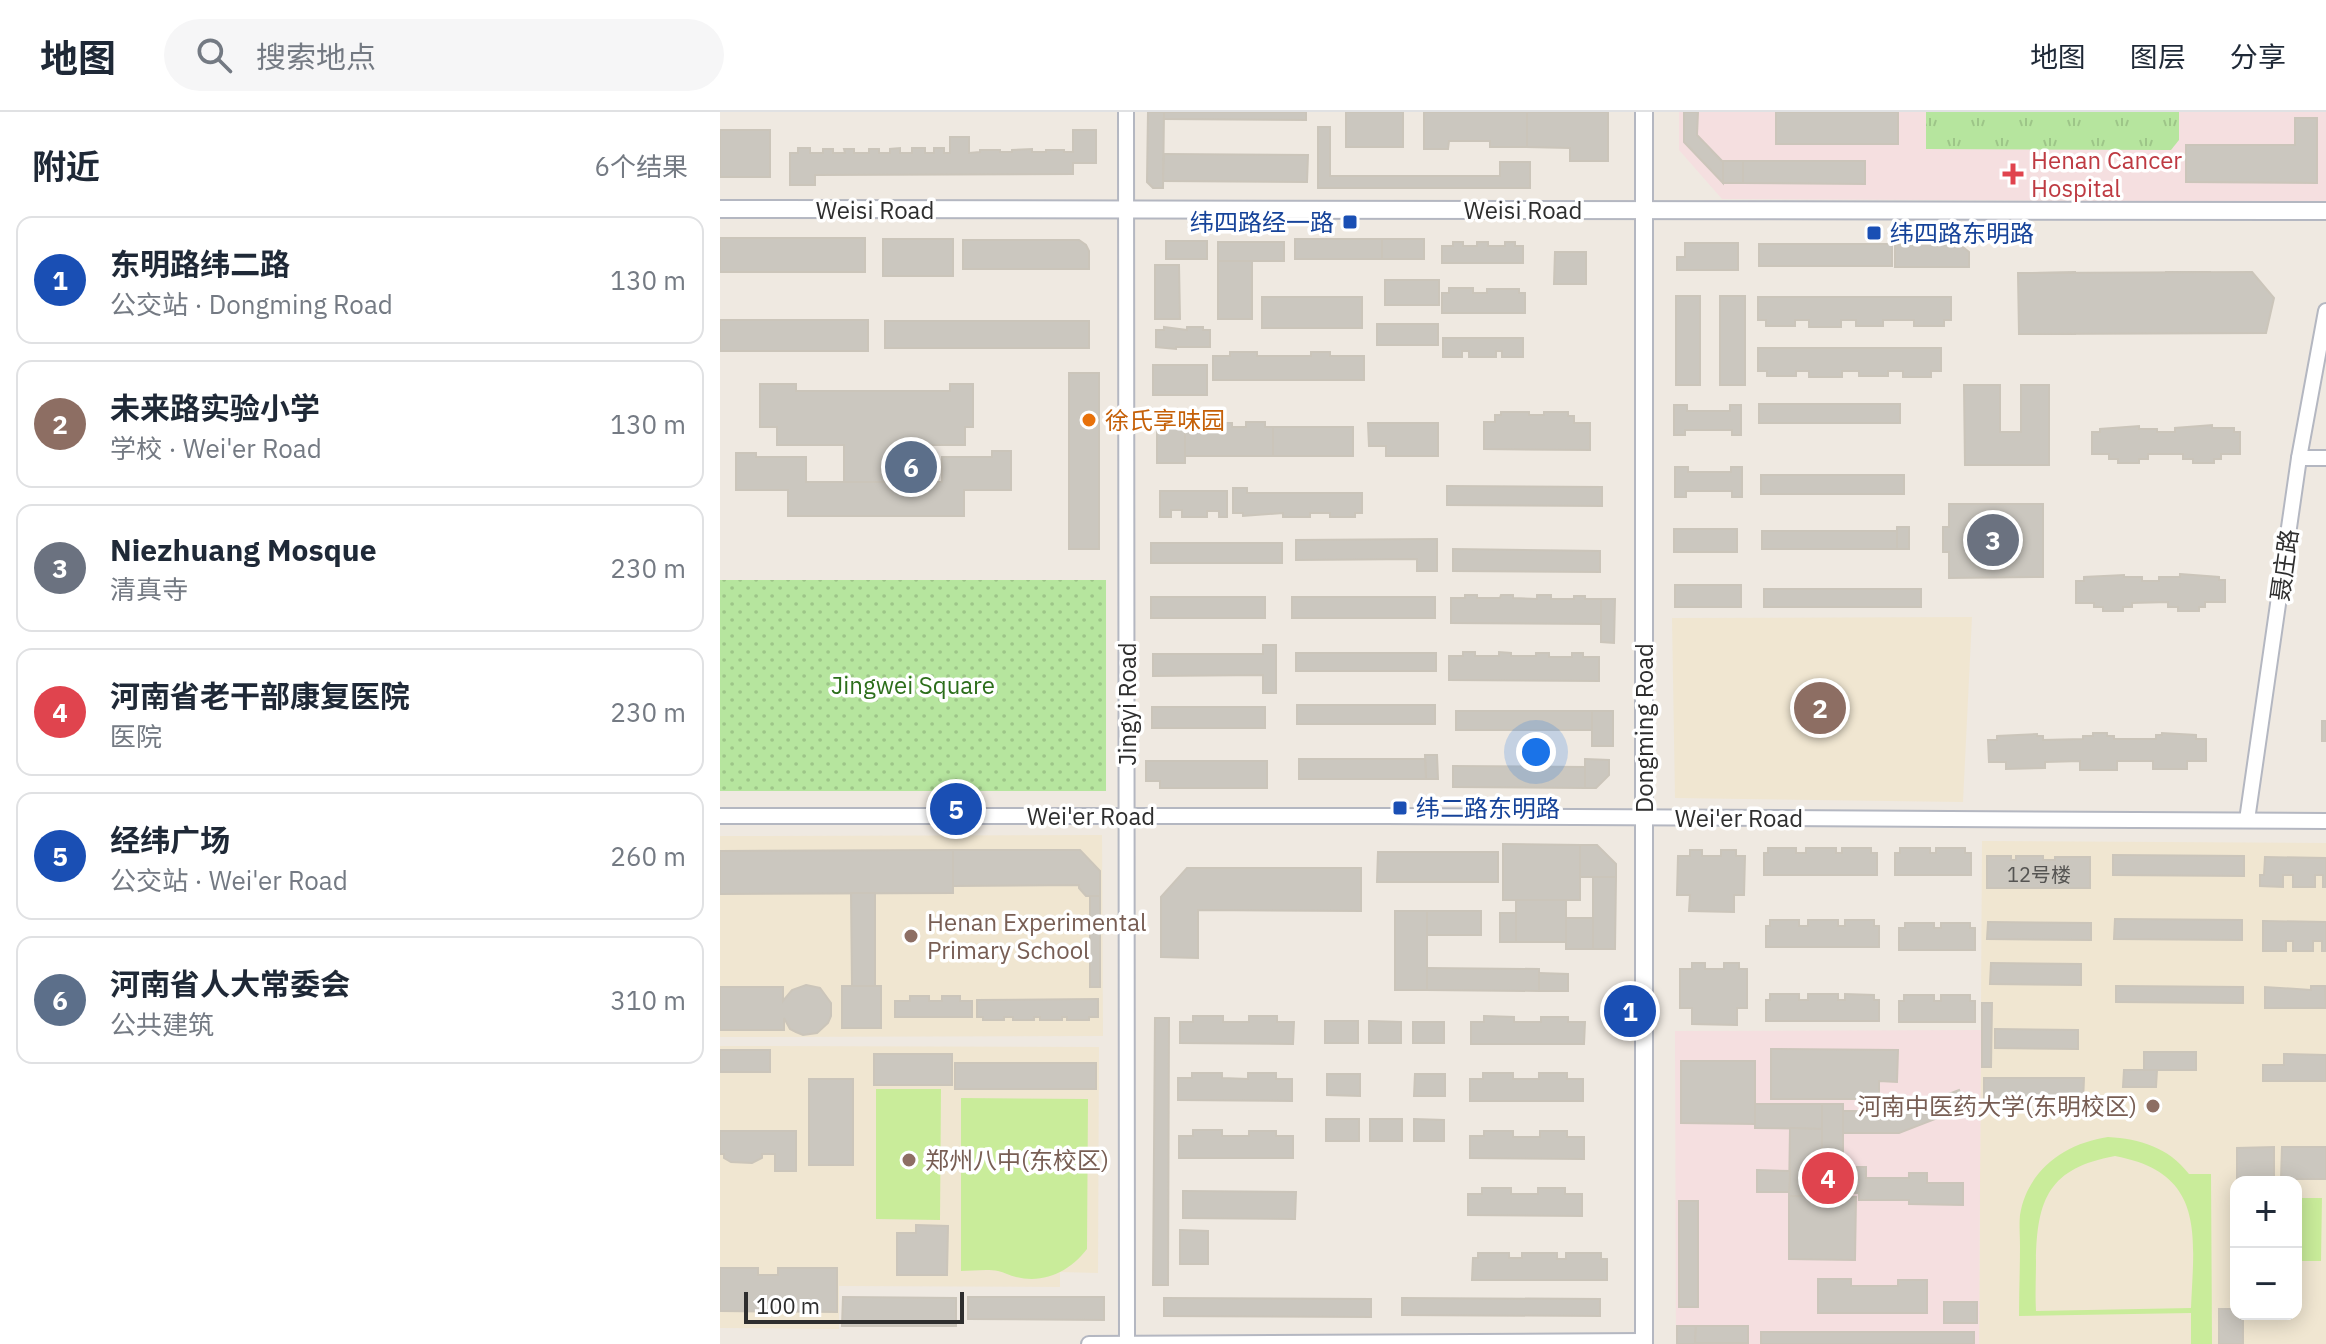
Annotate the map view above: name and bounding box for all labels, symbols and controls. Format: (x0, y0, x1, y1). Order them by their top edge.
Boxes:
search box (164, 19, 724, 91)
text: 地图 (40, 33, 116, 82)
icon: search (192, 33, 236, 77)
text: 搜索地点 (256, 37, 376, 76)
text: 地图 (2030, 38, 2086, 75)
text: 图层 (2130, 38, 2186, 75)
text: 分享 (2230, 38, 2286, 75)
text: 附近 (32, 144, 100, 188)
place label: Henan Cancer Hospital (2031, 144, 2182, 204)
text: 6个结果 (594, 149, 688, 183)
marker: Henan Cancer Hospital (2002, 163, 2024, 185)
street label: Weisi Road (816, 194, 934, 226)
street label: Weisi Road (1464, 194, 1582, 226)
place label: 纬四路经一路 (1190, 206, 1334, 238)
marker: 纬四路经一路 (1341, 213, 1359, 231)
place label: 纬四路东明路 (1890, 217, 2034, 249)
marker: 纬四路东明路 (1865, 224, 1883, 242)
text: 东明路纬二路 (110, 244, 290, 283)
text: 1 (52, 263, 68, 297)
text: 130 m (610, 263, 686, 297)
text: 公交站 · Dongming Road (110, 287, 393, 321)
text: 未来路实验小学 (110, 388, 320, 427)
place label: 徐氏享味园 (1105, 404, 1225, 436)
text: 2 (52, 407, 68, 441)
text: 130 m (610, 407, 686, 441)
marker: 徐氏享味园 (1080, 411, 1098, 429)
text: 学校 · Wei'er Road (110, 431, 322, 465)
pin: 6 (885, 437, 937, 497)
pin: 3 (1967, 510, 2019, 570)
street label: 聂庄路 (2263, 527, 2305, 603)
text: Niezhuang Mosque (110, 530, 377, 569)
text: 3 (52, 551, 68, 585)
text: 230 m (610, 551, 686, 585)
text: 清真寺 (110, 572, 188, 606)
street label: Jingyi Road (1111, 642, 1143, 766)
street label: Dongming Road (1628, 643, 1660, 813)
park label: Jingwei Square (831, 669, 995, 701)
text: 河南省老干部康复医院 (110, 676, 410, 715)
pin: 2 (1794, 678, 1846, 738)
text: 4 (52, 695, 68, 729)
text: 230 m (610, 695, 686, 729)
text: 医院 (110, 719, 162, 753)
your location (1516, 732, 1556, 772)
pin: 5 (930, 779, 982, 839)
place label: 纬二路东明路 (1416, 792, 1560, 824)
marker: 纬二路东明路 (1391, 799, 1409, 817)
street label: Wei'er Road (1027, 800, 1155, 832)
street label: Wei'er Road (1675, 802, 1803, 834)
text: 经纬广场 (110, 820, 230, 859)
text: 5 (52, 839, 68, 873)
text: 260 m (610, 839, 686, 873)
house number: 12号楼 (2007, 861, 2071, 888)
text: 公交站 · Wei'er Road (110, 863, 348, 897)
place label: Henan Experimental Primary School (927, 906, 1146, 966)
marker: Henan Experimental Primary School (902, 927, 920, 945)
text: 河南省人大常委会 (110, 964, 350, 1003)
pin: 1 (1604, 981, 1656, 1041)
text: 6 (52, 983, 68, 1017)
text: 310 m (610, 983, 686, 1017)
text: 公共建筑 (110, 1007, 214, 1041)
place label: 河南中医药大学(东明校区) (1857, 1090, 2137, 1122)
marker: 河南中医药大学(东明校区) (2144, 1097, 2162, 1115)
place label: 郑州八中(东校区) (925, 1144, 1109, 1176)
pin: 4 (1802, 1148, 1854, 1208)
marker: 郑州八中(东校区) (900, 1151, 918, 1169)
map controls (2230, 1176, 2302, 1320)
button: + (2230, 1176, 2302, 1248)
button: − (2230, 1248, 2302, 1320)
scale bar (744, 1288, 964, 1324)
text: 100 m (756, 1291, 820, 1320)

